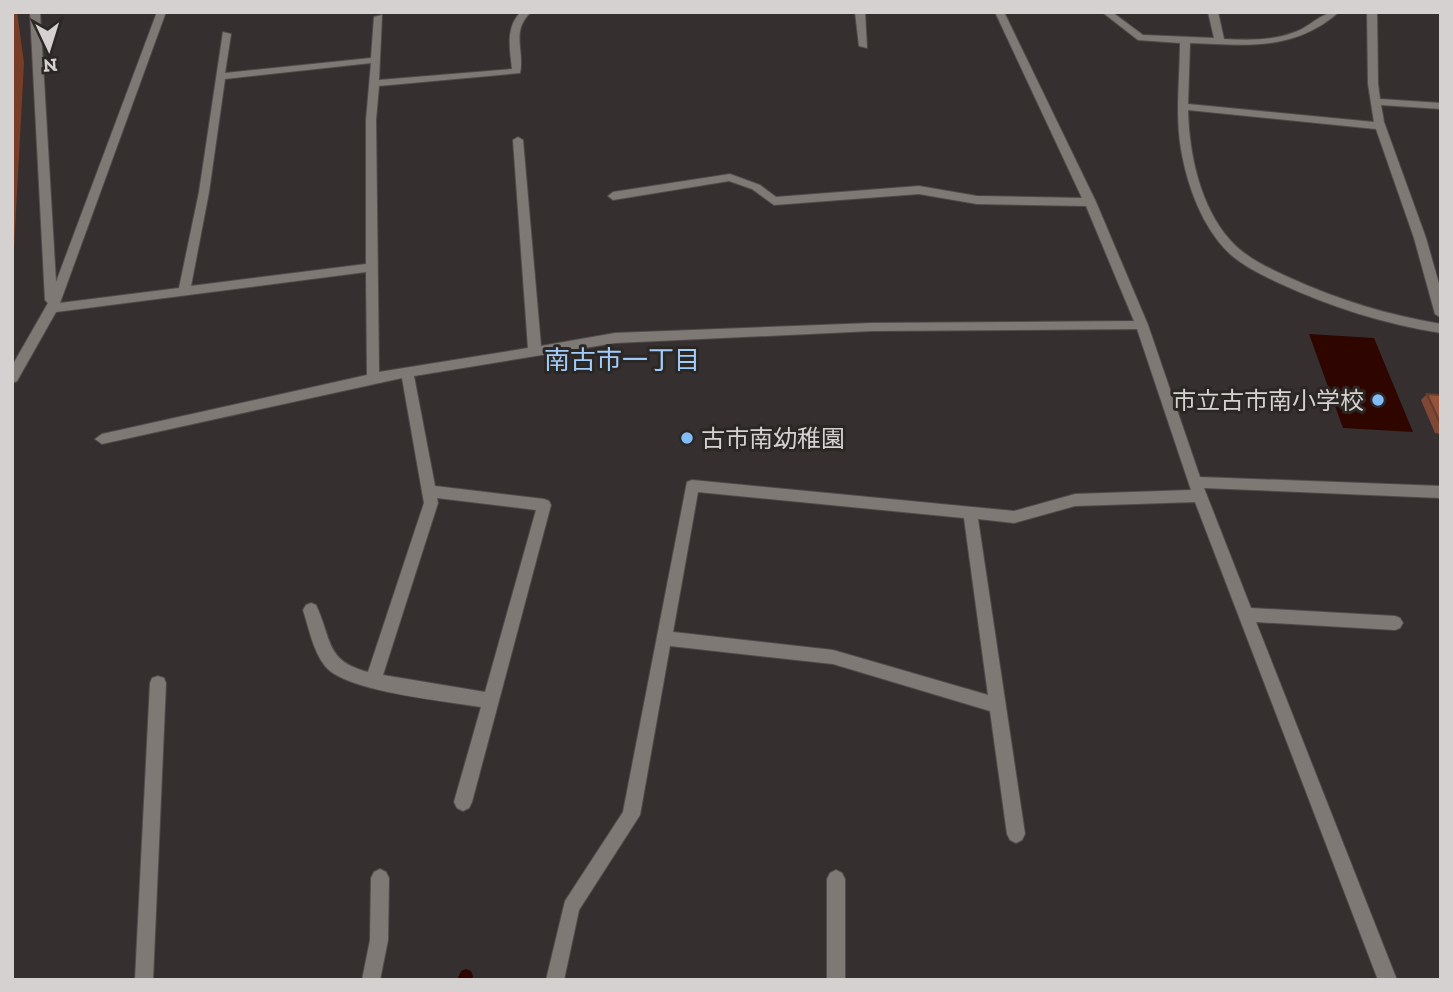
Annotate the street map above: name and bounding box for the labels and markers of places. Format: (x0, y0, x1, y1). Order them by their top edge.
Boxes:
place label: 市立古市南小学校 (1172, 386, 1364, 415)
marker: 市立古市南小学校 (1370, 392, 1386, 408)
place label: 古市南幼稚園 (701, 424, 845, 453)
marker: 古市南幼稚園 (679, 430, 695, 446)

